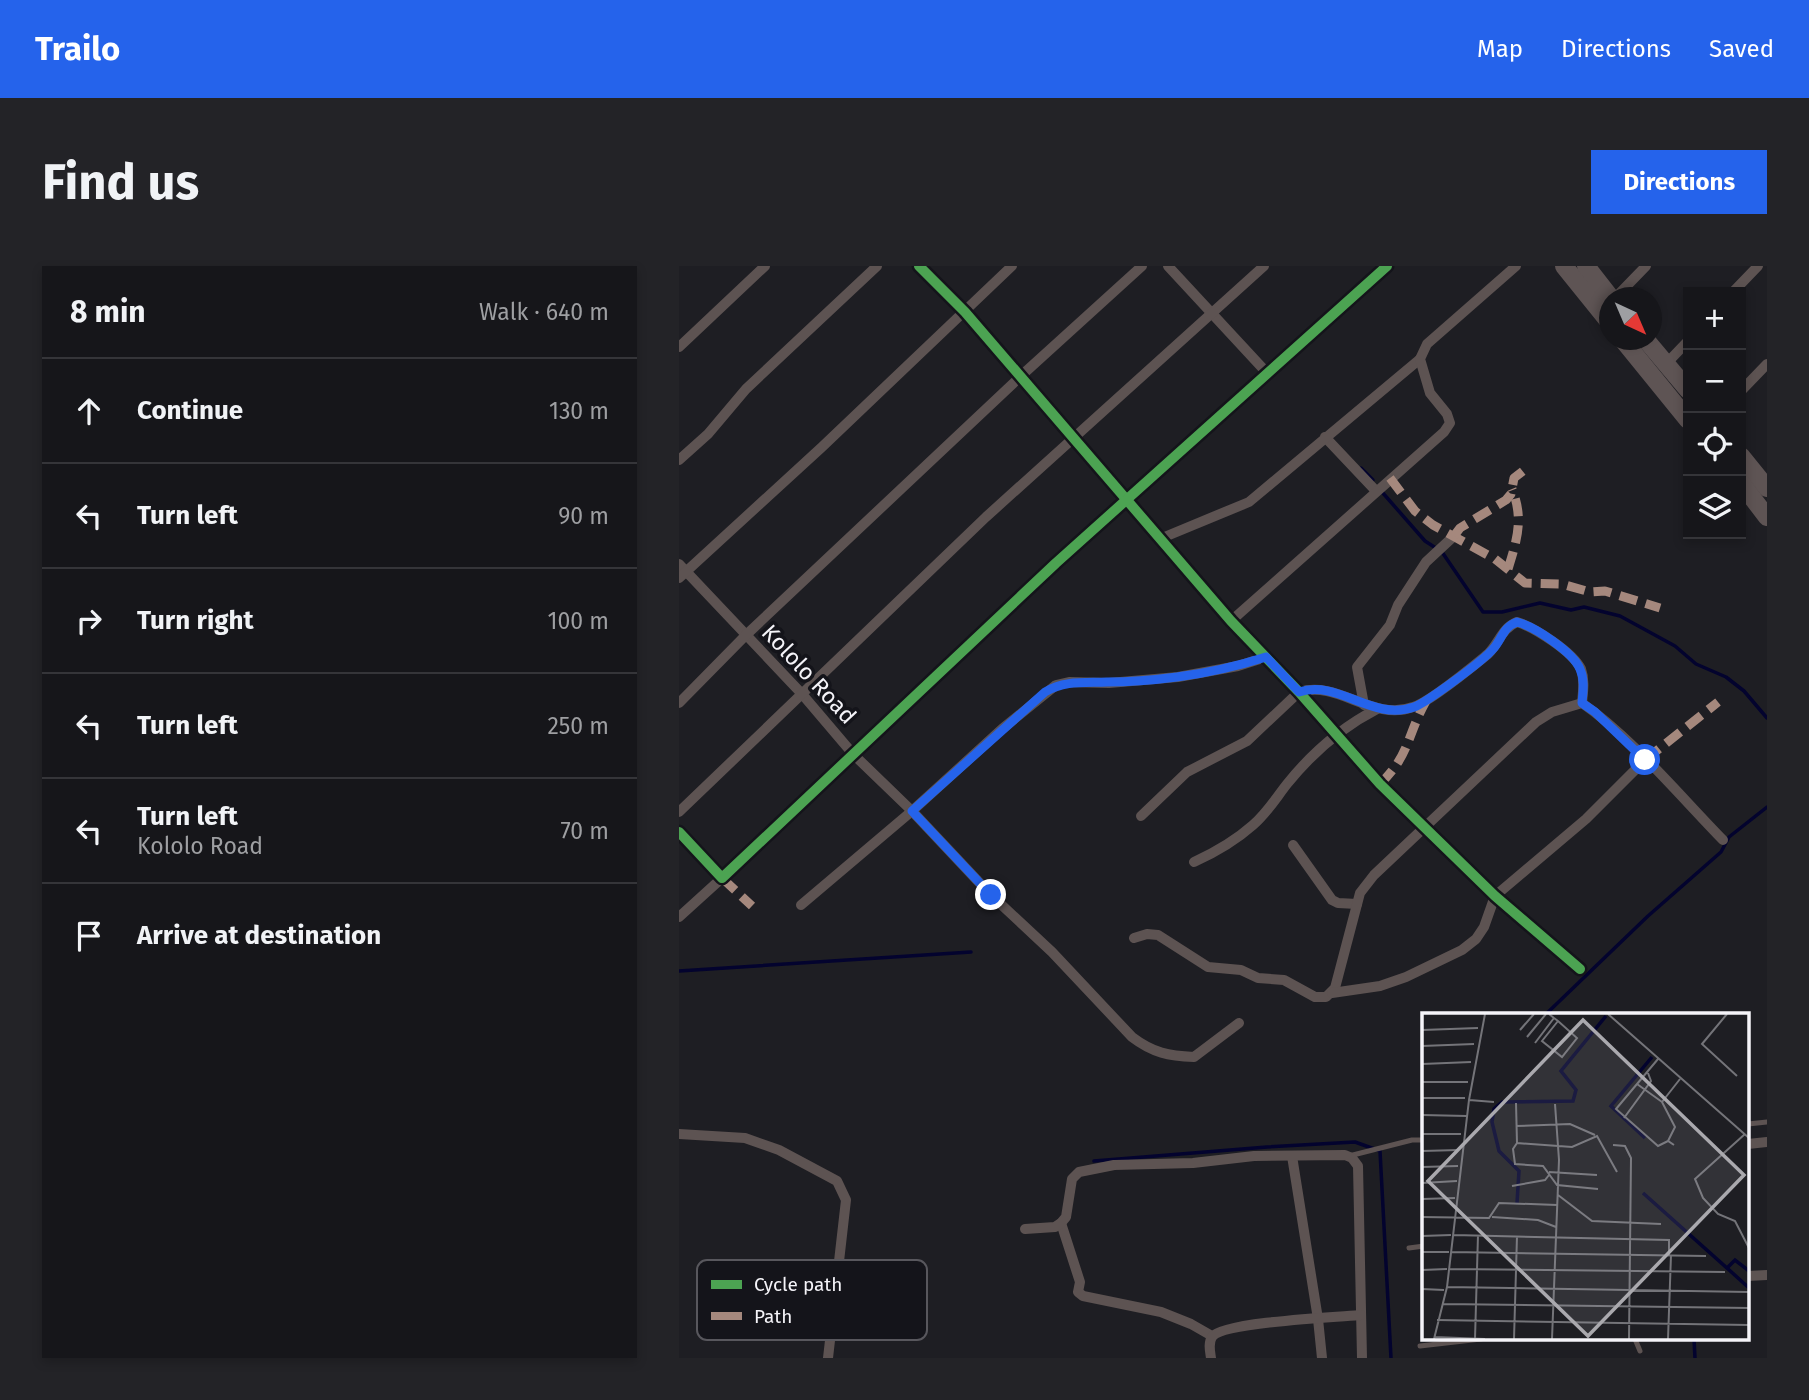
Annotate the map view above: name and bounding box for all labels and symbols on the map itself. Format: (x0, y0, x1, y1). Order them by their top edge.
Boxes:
north arrow (1599, 287, 1662, 350)
street label: Kololo Road (756, 618, 862, 730)
route start (1629, 744, 1660, 775)
route end (975, 879, 1006, 910)
inset map (1422, 1013, 1749, 1340)
legend (697, 1260, 927, 1340)
text: Cycle path (754, 1273, 842, 1296)
text: Path (754, 1305, 792, 1328)

